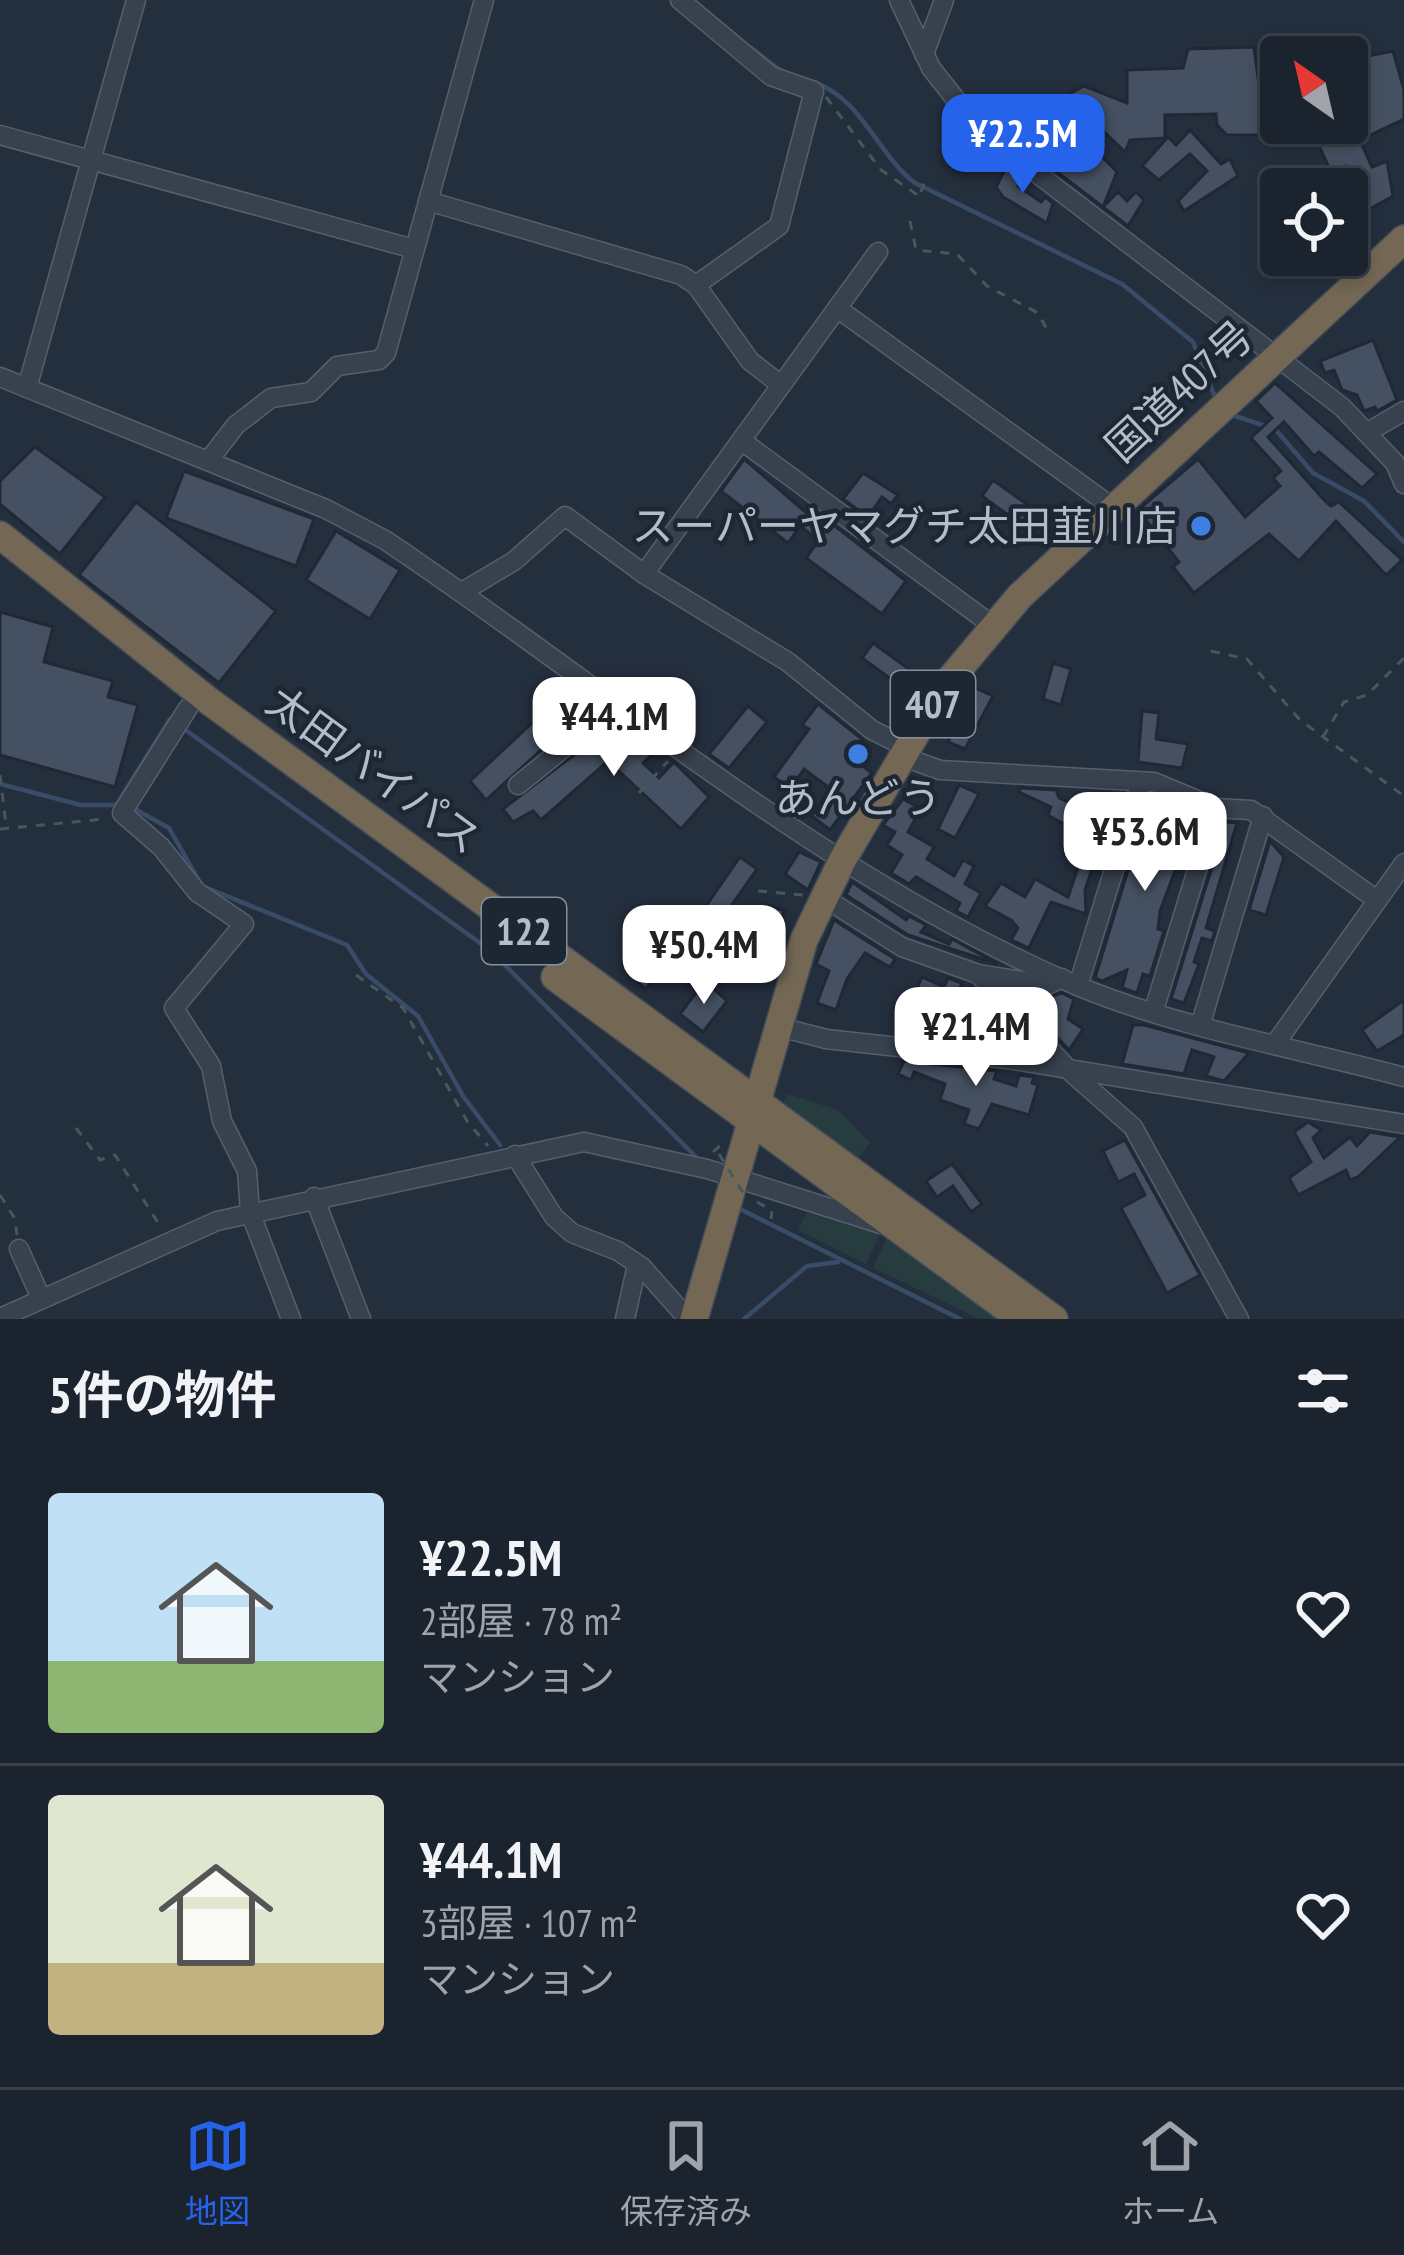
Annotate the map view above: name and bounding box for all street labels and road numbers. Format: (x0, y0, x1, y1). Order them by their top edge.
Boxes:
street label: 国道407号 (1093, 308, 1264, 473)
road number: 407 (891, 671, 975, 737)
street label: 太田バイパス (257, 674, 492, 866)
road number: 122 (482, 898, 566, 964)

